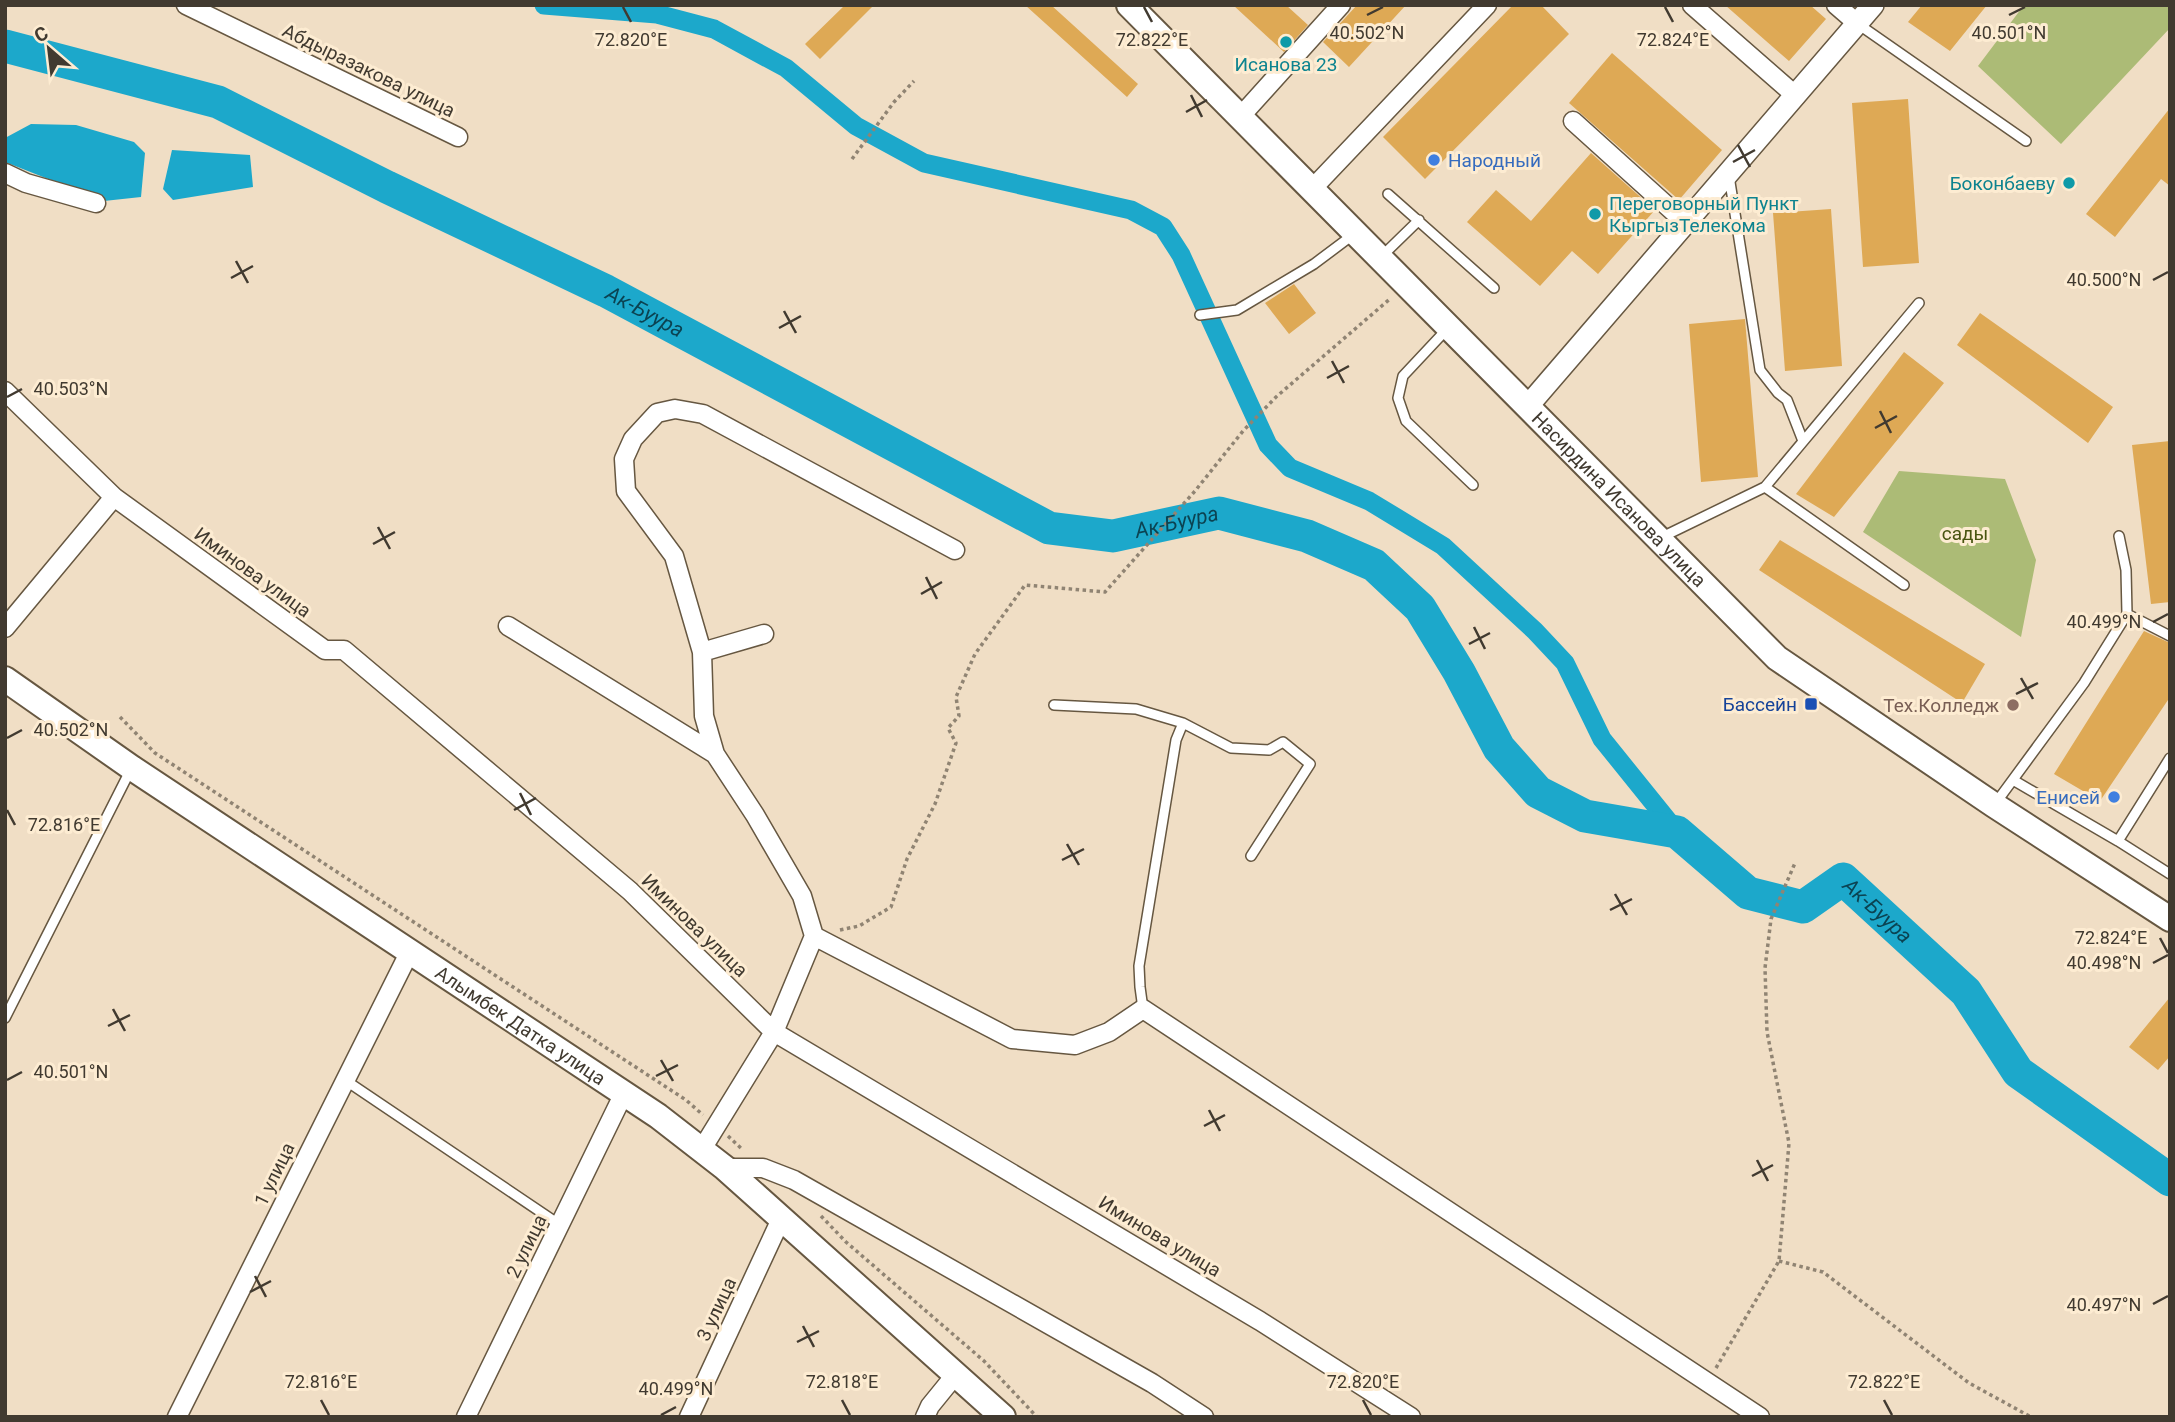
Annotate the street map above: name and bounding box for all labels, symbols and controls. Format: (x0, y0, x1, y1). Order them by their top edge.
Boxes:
north arrow (14, 14, 84, 84)
street label: Абдыразакова улица (279, 19, 459, 122)
text: С (30, 21, 52, 48)
text: 40.502°N (1330, 22, 1404, 43)
text: 40.501°N (1972, 22, 2046, 43)
text: 72.820°E (595, 29, 667, 50)
text: 72.822°E (1116, 29, 1188, 50)
text: 72.824°E (1637, 29, 1709, 50)
marker: Исанова 23 (1278, 34, 1294, 50)
place label: Исанова 23 (1235, 53, 1337, 76)
place label: Народный (1448, 149, 1541, 172)
marker: Народный (1426, 152, 1442, 168)
place label: Боконбаеву (1950, 172, 2055, 195)
marker: Боконбаеву (2061, 175, 2077, 191)
place label: Переговорный Пункт КыргызТелекома (1609, 192, 1799, 237)
marker: Переговорный Пункт КыргызТелекома (1587, 206, 1603, 222)
text: 40.500°N (2067, 269, 2141, 290)
water label: Ак-Буура (601, 281, 688, 342)
text: 40.503°N (34, 378, 108, 399)
street label: Насирдина Исанова улица (1527, 407, 1711, 592)
water label: Ак-Буура (1132, 501, 1221, 543)
street label: Иминова улица (190, 522, 315, 622)
park label: сады (1942, 522, 1988, 545)
text: 40.499°N (2067, 611, 2141, 632)
place label: Бассейн (1723, 693, 1797, 716)
place label: Тех.Колледж (1883, 694, 1999, 717)
marker: Бассейн (1803, 696, 1819, 712)
marker: Тех.Колледж (2005, 697, 2021, 713)
text: 40.502°N (34, 719, 108, 740)
place label: Енисей (2036, 786, 2100, 809)
marker: Енисей (2106, 789, 2122, 805)
text: 72.816°E (28, 814, 100, 835)
street label: Иминова улица (637, 869, 752, 982)
water label: Ак-Буура (1837, 873, 1917, 948)
text: 72.824°E (2075, 927, 2147, 948)
text: 40.498°N (2067, 952, 2141, 973)
street label: Алымбек Датка улица (431, 961, 610, 1090)
text: 40.501°N (34, 1061, 108, 1082)
street label: 1 улица (249, 1139, 300, 1210)
street label: Иминова улица (1094, 1191, 1225, 1282)
street label: 2 улица (501, 1211, 552, 1282)
street label: 3 улица (692, 1274, 741, 1345)
text: 40.497°N (2067, 1294, 2141, 1315)
text: 72.816°E (285, 1371, 357, 1392)
text: 72.818°E (806, 1371, 878, 1392)
text: 72.820°E (1327, 1371, 1399, 1392)
text: 72.822°E (1848, 1371, 1920, 1392)
text: 40.499°N (639, 1378, 713, 1399)

